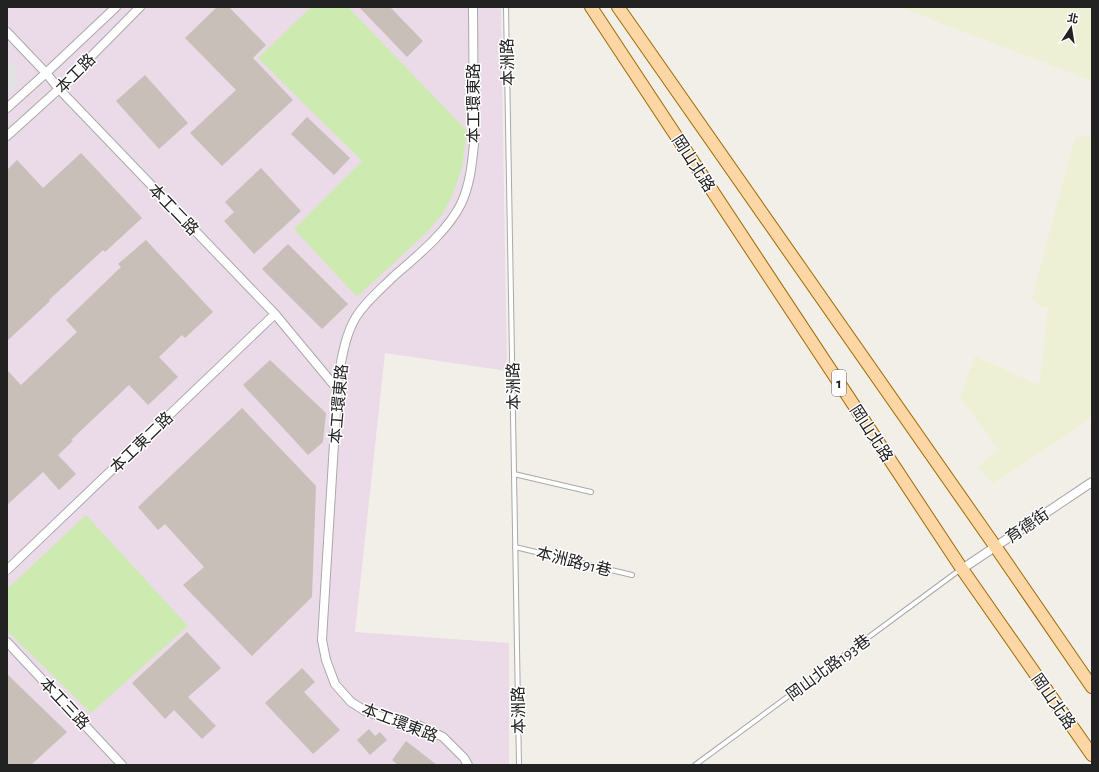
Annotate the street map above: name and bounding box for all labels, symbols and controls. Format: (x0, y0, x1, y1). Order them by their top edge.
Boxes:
north arrow (1051, 8, 1091, 48)
text: 北 (1066, 12, 1079, 25)
street label: 本洲路 (499, 38, 516, 86)
street label: 本工路 (52, 50, 98, 96)
street label: 本工環東路 (465, 63, 482, 143)
street label: 岡山北路 (669, 132, 718, 195)
street label: 本工二路 (145, 180, 202, 238)
street label: 本洲路 (505, 362, 522, 410)
street label: 本工環東路 (327, 363, 350, 445)
road number: 1 (832, 370, 846, 396)
street label: 岡山北路 (847, 402, 896, 465)
street label: 本工東二路 (107, 408, 176, 476)
street label: 育德街 (1003, 505, 1052, 546)
street label: 本洲路91巷 (534, 544, 613, 579)
street label: 岡山北路193巷 (783, 631, 874, 704)
street label: 岡山北路 (1028, 670, 1079, 732)
street label: 本工三路 (37, 674, 93, 733)
street label: 本洲路 (510, 686, 527, 734)
street label: 本工環東路 (359, 700, 440, 745)

